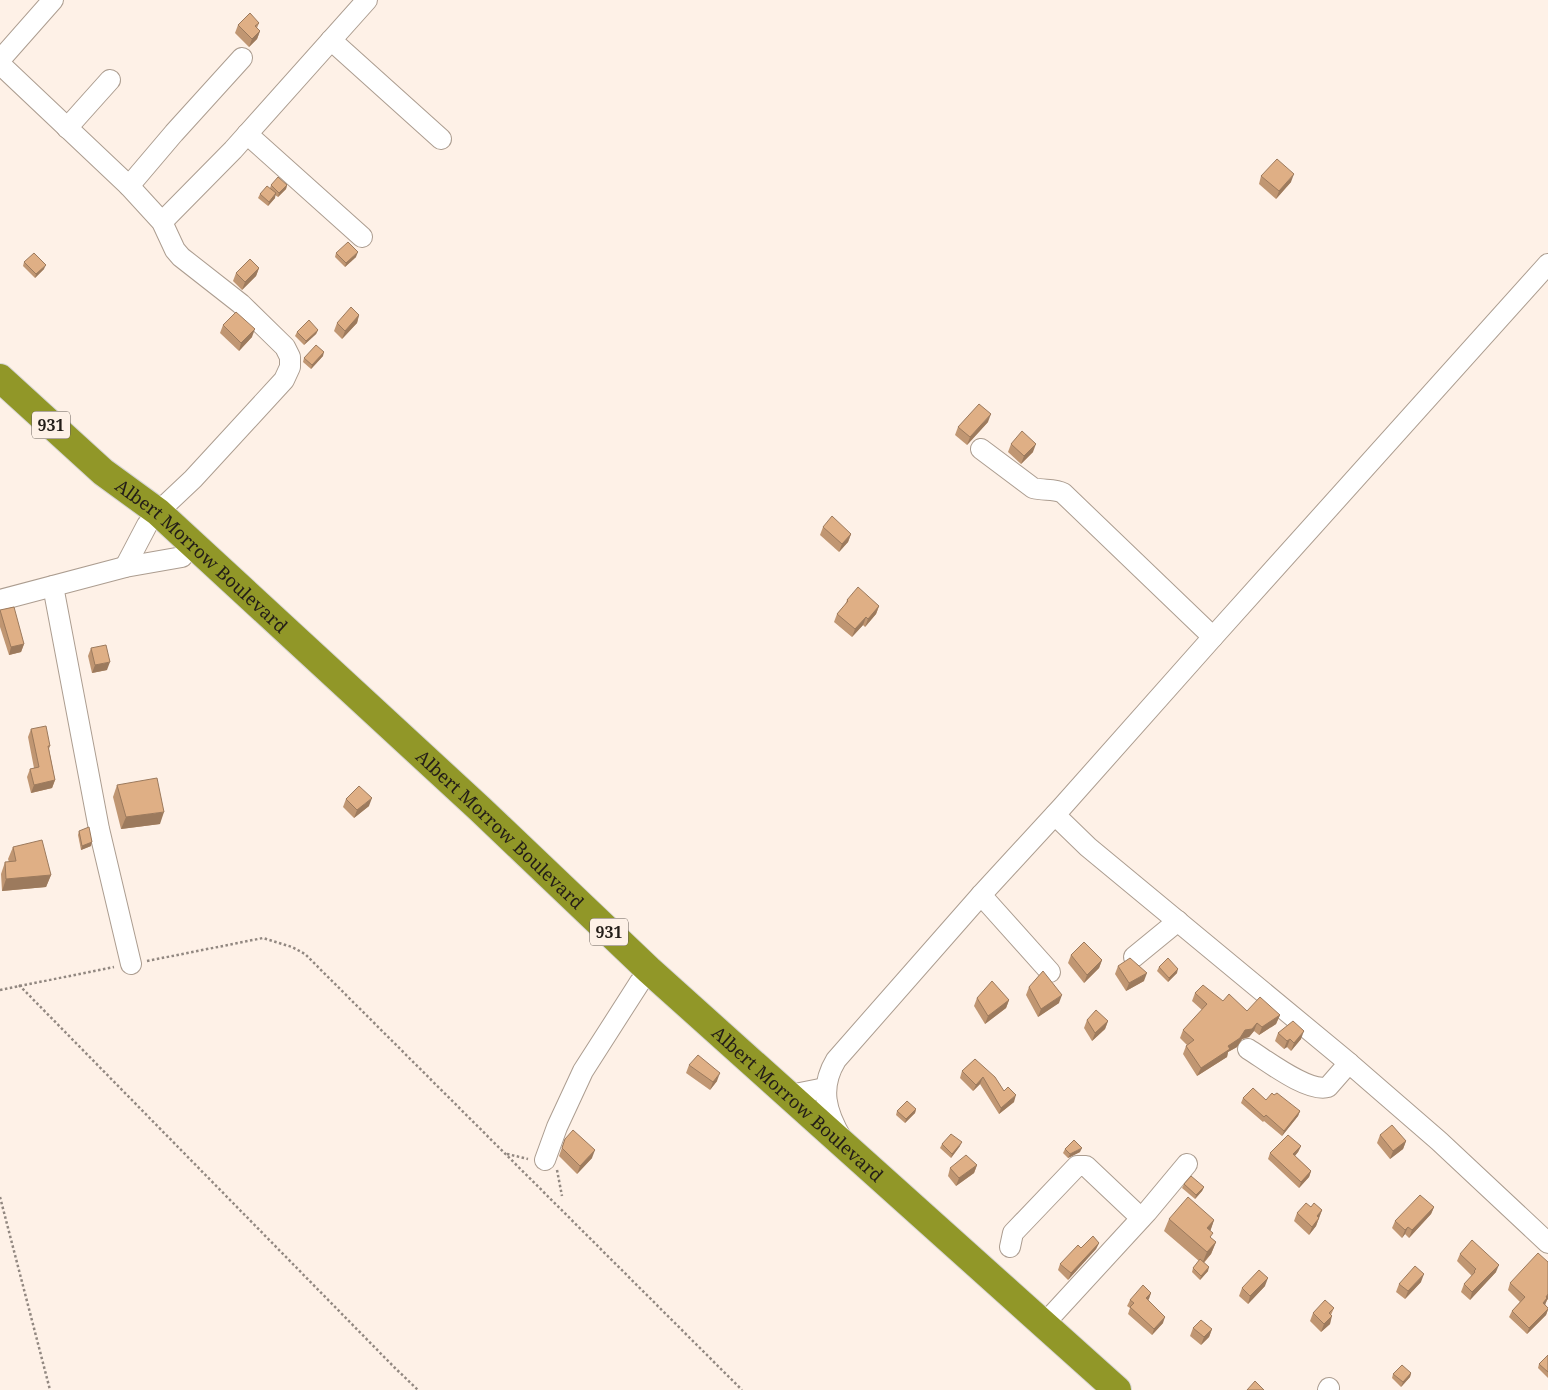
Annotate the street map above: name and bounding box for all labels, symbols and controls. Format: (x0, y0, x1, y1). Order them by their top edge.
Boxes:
road number: 931 (32, 412, 70, 438)
street label: Albert Morrow Boulevard (111, 473, 293, 638)
street label: Albert Morrow Boulevard (411, 744, 589, 914)
road number: 931 (590, 919, 628, 946)
street label: Albert Morrow Boulevard (707, 1020, 889, 1187)

